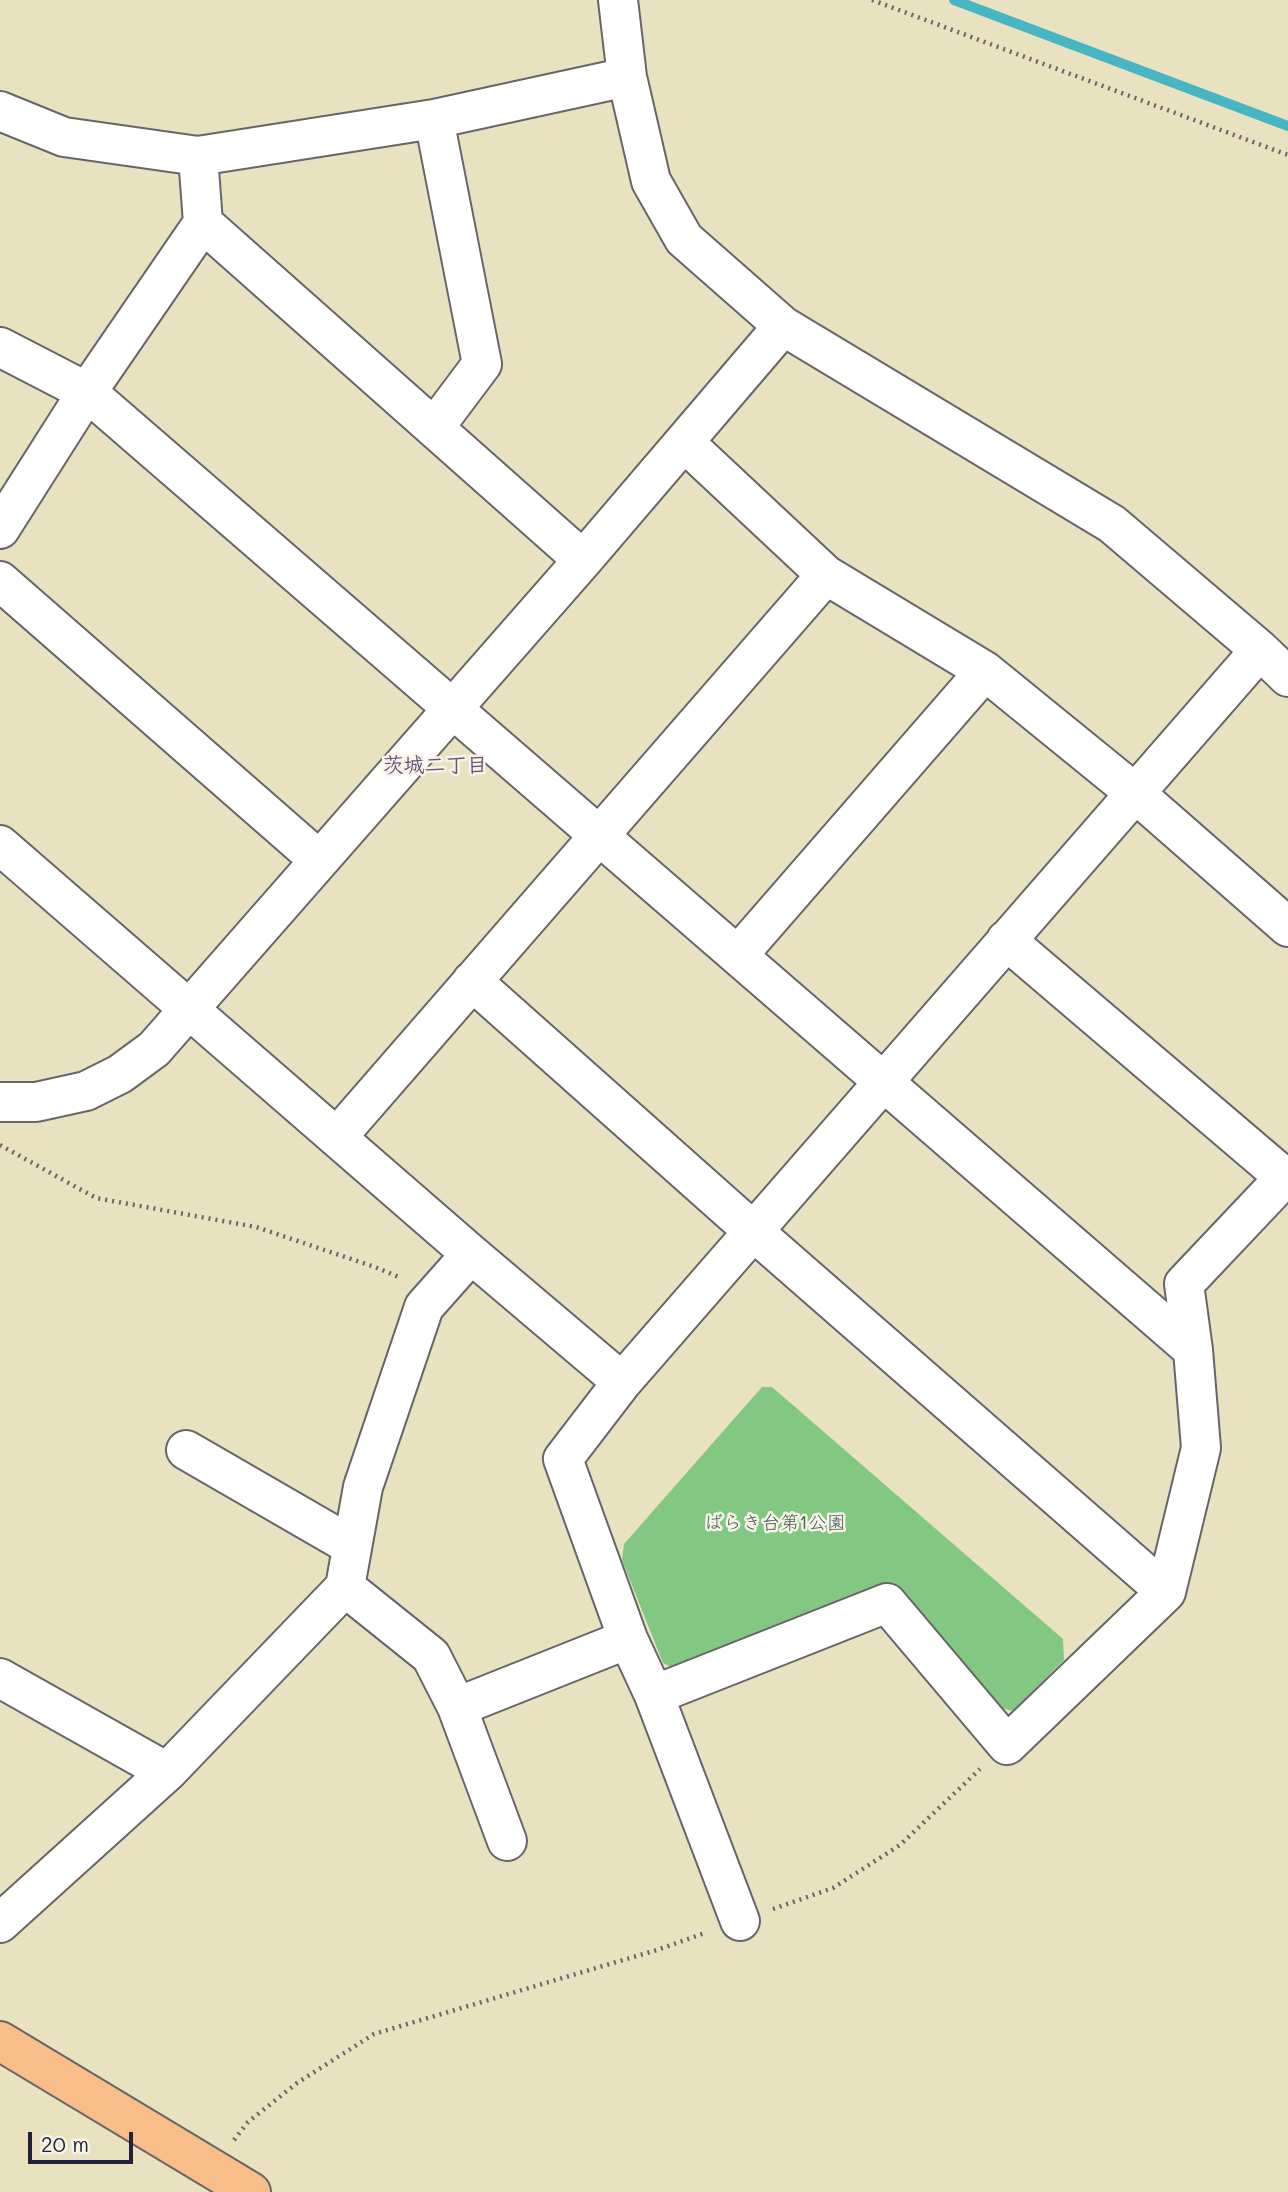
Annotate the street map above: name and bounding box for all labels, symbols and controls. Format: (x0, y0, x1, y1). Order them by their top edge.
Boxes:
district label: 茨城二丁目 (383, 753, 487, 779)
park label: ばらき台第1公園 (704, 1512, 846, 1534)
scale bar (32, 2118, 136, 2162)
text: 20 m (41, 2130, 89, 2157)

